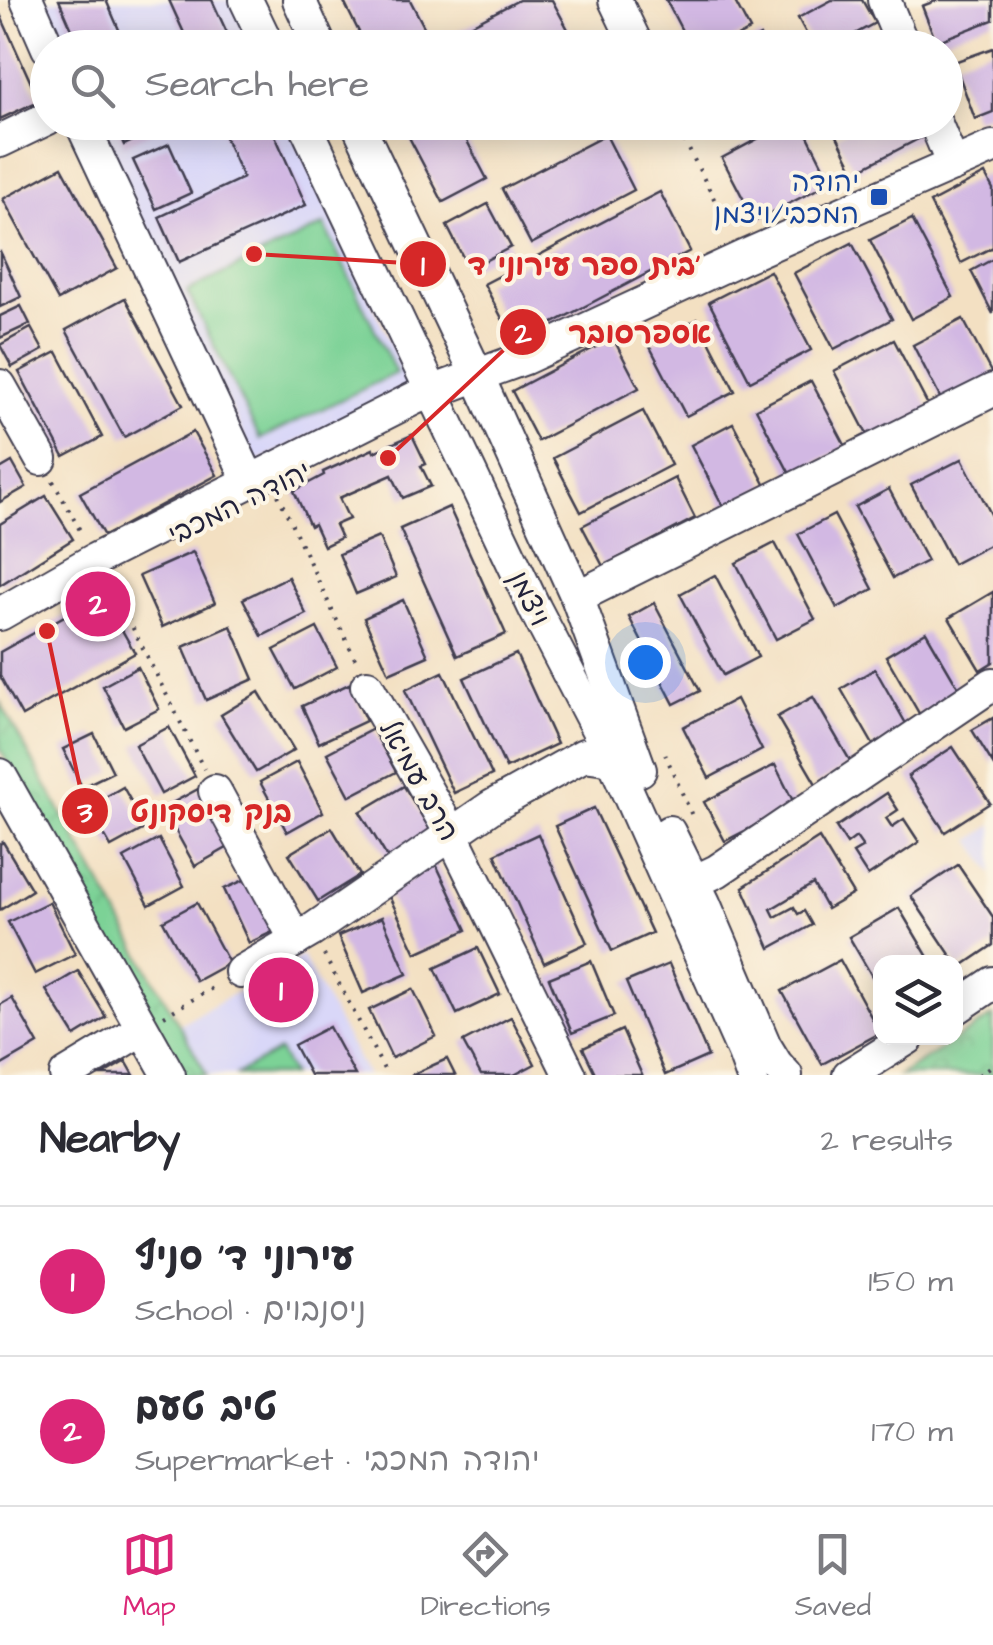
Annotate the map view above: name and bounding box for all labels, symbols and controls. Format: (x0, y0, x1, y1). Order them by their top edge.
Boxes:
search box (30, 30, 963, 140)
icon: search (65, 58, 120, 113)
text: Search here (145, 59, 369, 111)
place label: יהודה המכבי/ויצמן (714, 163, 859, 234)
marker: יהודה המכבי/ויצמן (868, 186, 890, 208)
callout: בית ספר עירוני ד' (398, 234, 721, 294)
text: 1 (421, 245, 425, 287)
text: בית ספר עירוני ד' (468, 245, 701, 287)
callout: אספרסובר (498, 302, 731, 362)
text: 2 (513, 313, 532, 355)
text: אספרסובר (568, 313, 712, 355)
street label: יהודה המכבי (162, 452, 317, 555)
street label: ויצמן (499, 564, 559, 633)
pin: 2 (66, 566, 130, 642)
your location (620, 637, 671, 688)
street label: הרב עמיאל (369, 713, 468, 848)
callout: בנק דיסקונט (60, 781, 312, 841)
text: 3 (76, 792, 93, 834)
text: בנק דיסקונט (130, 792, 292, 834)
pin: 1 (248, 952, 314, 1028)
map controls (873, 955, 963, 1045)
button: layers (873, 955, 963, 1045)
text: Nearby (40, 1111, 180, 1169)
text: 2 results (821, 1118, 953, 1163)
text: עירוני ד' סניף (135, 1232, 354, 1284)
text: 1 (70, 1259, 75, 1304)
text: 150 m (868, 1259, 953, 1304)
text: School · ניסנבוים (135, 1288, 366, 1333)
text: טיב טעם (135, 1382, 277, 1434)
text: 2 (63, 1409, 82, 1454)
text: 170 m (871, 1409, 953, 1454)
text: Supermarket · יהודה המכבי (135, 1438, 539, 1483)
tab: Map (122, 1527, 177, 1626)
tab: Directions (421, 1527, 551, 1626)
tab: Saved (795, 1527, 871, 1626)

